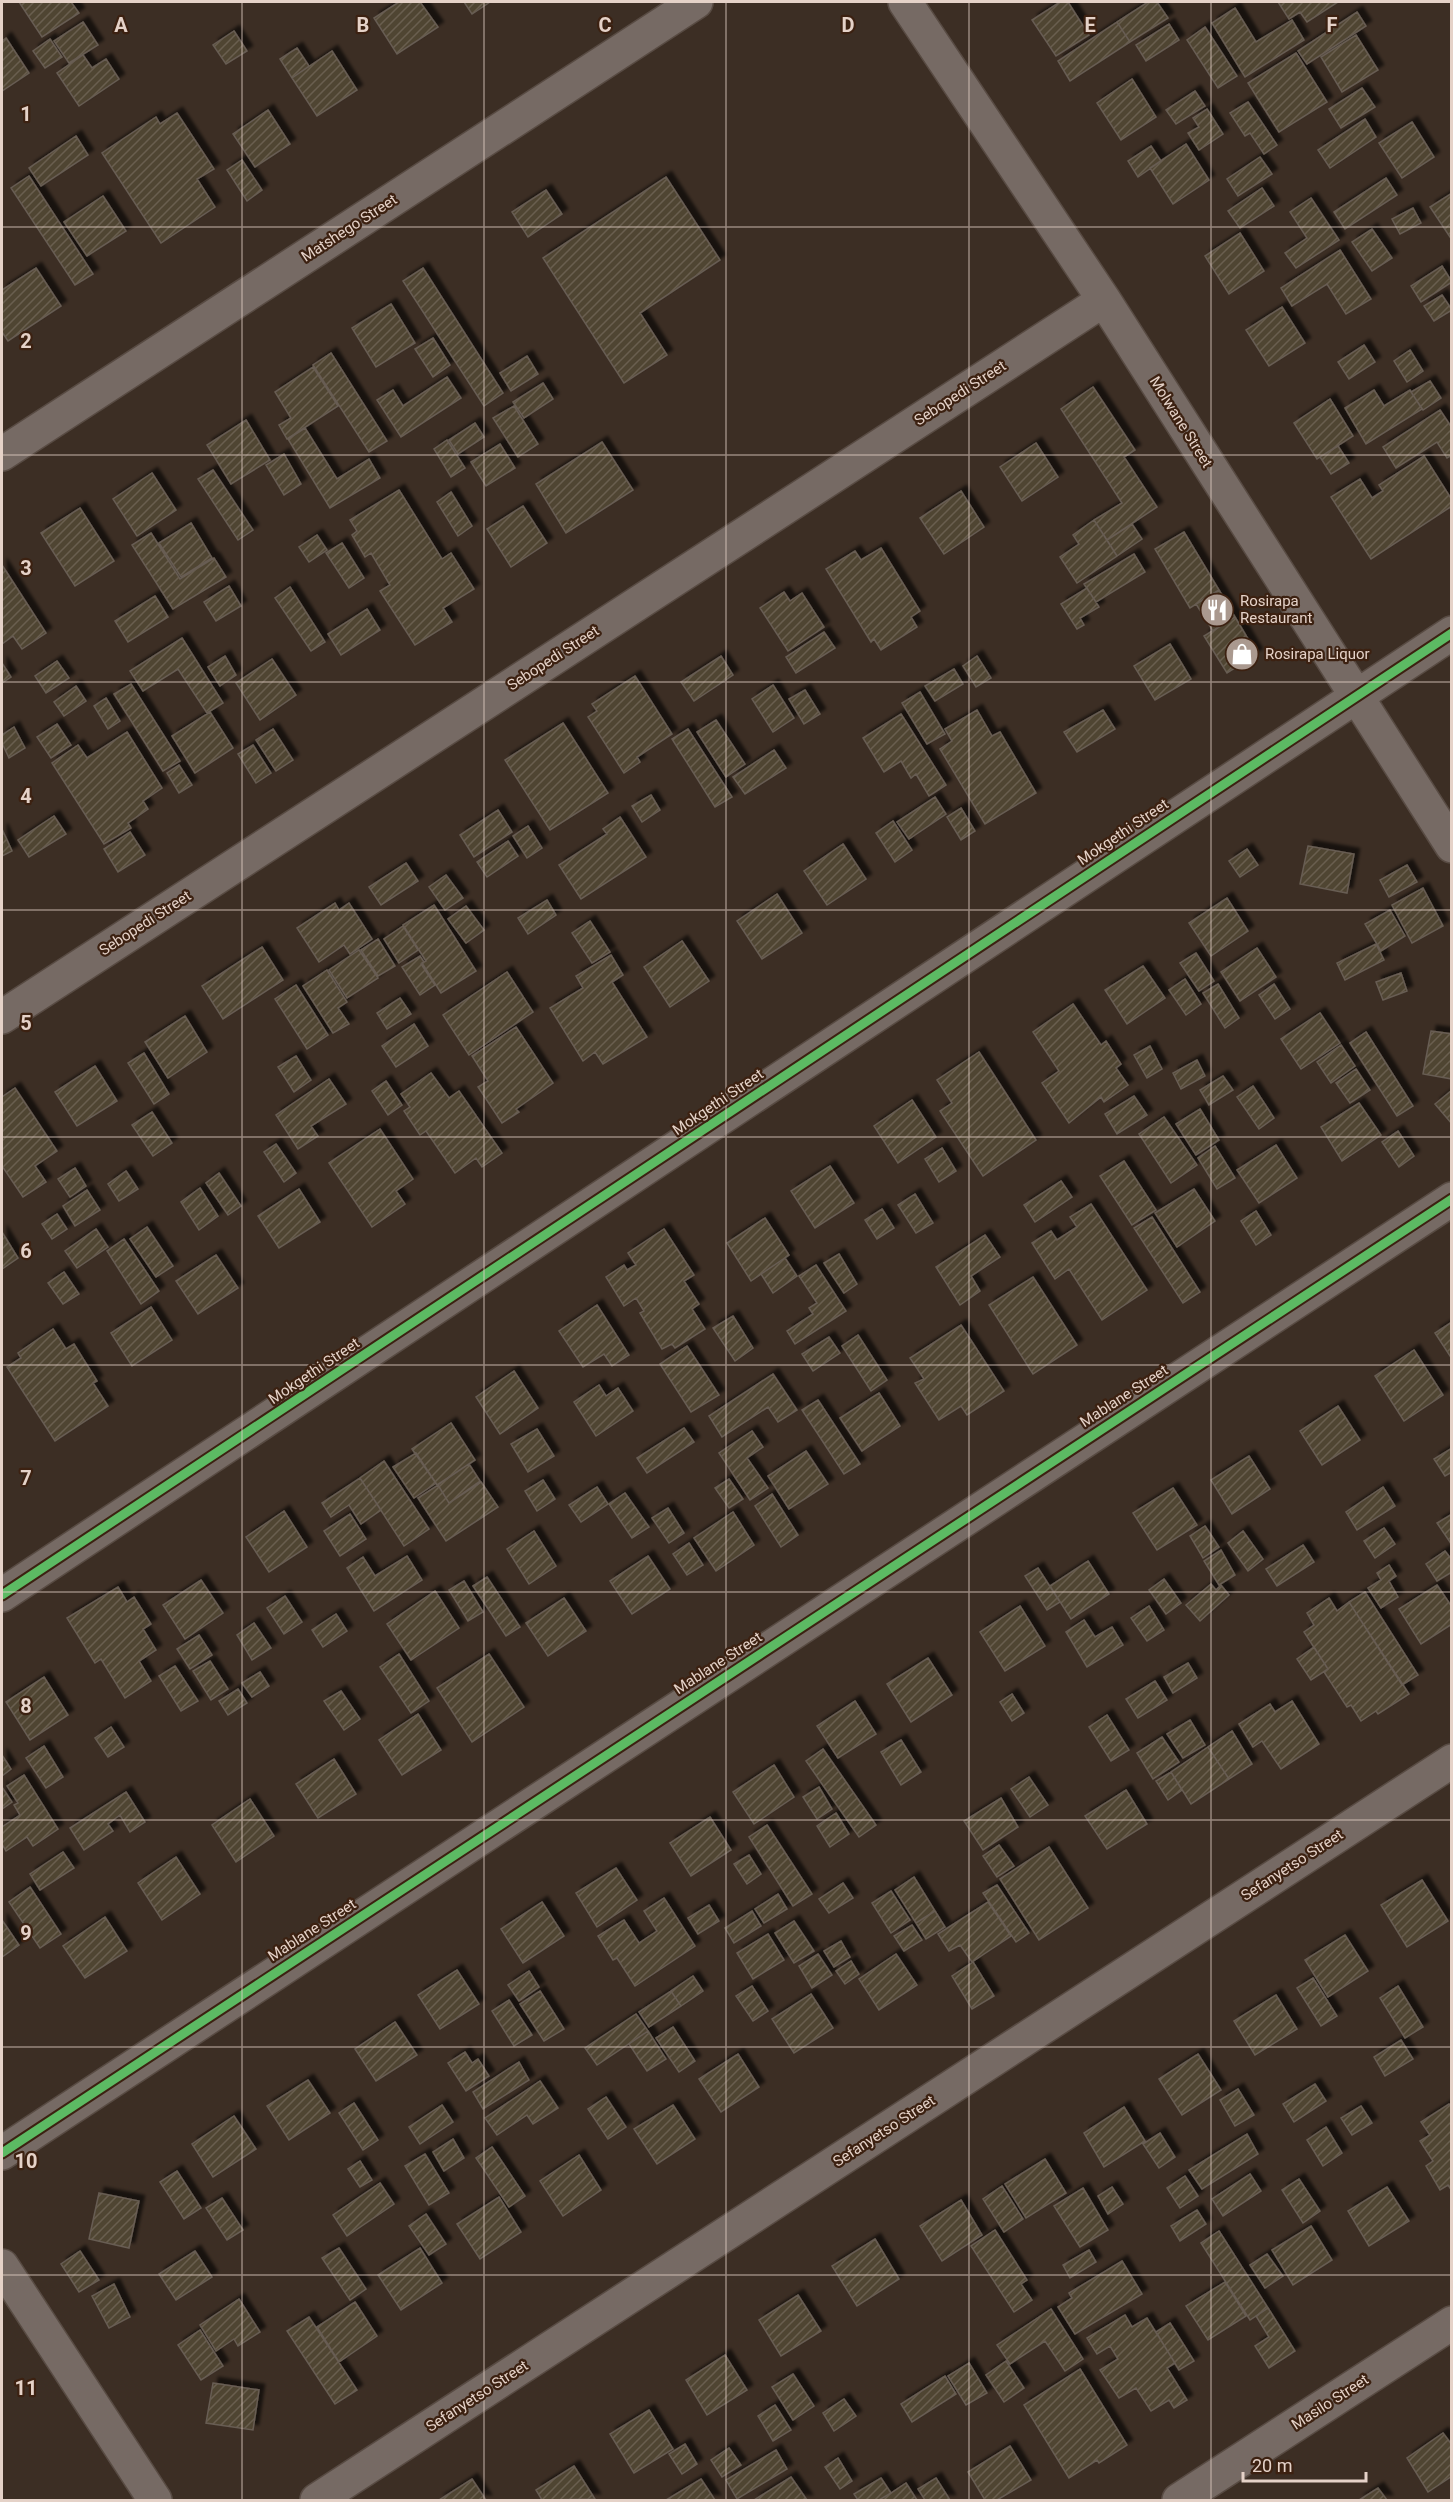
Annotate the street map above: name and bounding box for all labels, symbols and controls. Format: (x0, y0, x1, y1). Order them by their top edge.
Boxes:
text: A (114, 13, 128, 37)
text: B (357, 13, 369, 37)
text: C (598, 13, 612, 37)
text: D (842, 13, 855, 37)
text: E (1084, 13, 1096, 37)
text: F (1327, 13, 1338, 37)
text: 1 (20, 102, 32, 126)
street label: Matshego Street (298, 190, 400, 266)
text: 2 (20, 329, 32, 353)
street label: Sebopedi Street (911, 357, 1009, 429)
street label: Molwane Street (1146, 373, 1216, 471)
text: 3 (20, 556, 32, 580)
restaurant icon: Rosirapa Restaurant (1199, 592, 1235, 628)
place label: Rosirapa Restaurant (1240, 592, 1313, 627)
street label: Sebopedi Street (504, 622, 602, 694)
shop icon: Rosirapa Liquor (1224, 636, 1260, 672)
place label: Rosirapa Liquor (1265, 645, 1370, 663)
text: 4 (20, 784, 32, 808)
street label: Mokgethi Street (1074, 795, 1172, 869)
street label: Sebopedi Street (96, 887, 194, 959)
text: 5 (20, 1011, 32, 1035)
street label: Mokgethi Street (669, 1065, 767, 1139)
text: 6 (20, 1239, 32, 1263)
street label: Mokgethi Street (265, 1334, 363, 1408)
street label: Mablane Street (1077, 1361, 1171, 1431)
text: 7 (20, 1466, 32, 1490)
street label: Mablane Street (671, 1628, 765, 1698)
text: 8 (20, 1694, 32, 1718)
street label: Sefanyetso Street (1238, 1825, 1346, 1905)
street label: Mablane Street (265, 1895, 359, 1965)
text: 9 (20, 1921, 32, 1945)
street label: Sefanyetso Street (830, 2091, 938, 2171)
text: 10 (15, 2149, 37, 2173)
street label: Sefanyetso Street (423, 2356, 531, 2436)
street label: Masilo Street (1288, 2370, 1372, 2434)
text: 11 (15, 2376, 37, 2400)
scale bar (1243, 2445, 1366, 2483)
text: 20 m (1252, 2455, 1292, 2476)

